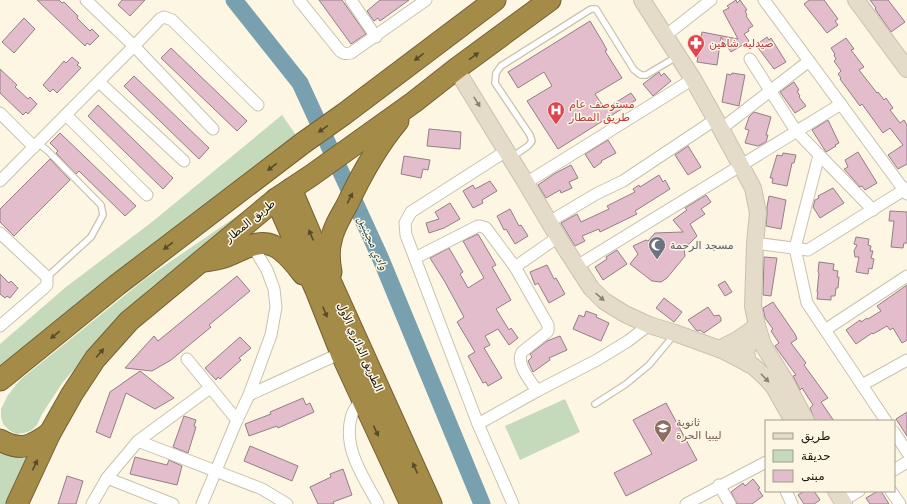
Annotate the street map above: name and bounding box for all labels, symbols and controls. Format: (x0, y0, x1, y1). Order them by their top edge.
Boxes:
pharmacy icon: صيدليه شاهين (686, 33, 706, 58)
place label: صيدليه شاهين (709, 37, 774, 50)
one-way arrow (468, 52, 479, 60)
one-way arrow (414, 53, 425, 62)
one-way arrow (473, 96, 480, 108)
place label: مستوصف عام طريق المطار (568, 98, 635, 125)
hospital icon: مستوصف عام طريق المطار (546, 100, 566, 125)
one-way arrow (318, 125, 329, 133)
one-way arrow (266, 163, 277, 171)
one-way arrow (347, 193, 353, 204)
street label: طريق المطار (221, 197, 279, 247)
water label: وادي مجينين (352, 214, 391, 274)
one-way arrow (307, 228, 313, 240)
mosque icon: مسجد الرحمة (647, 235, 667, 260)
place label: مسجد الرحمة (670, 239, 734, 252)
one-way arrow (163, 242, 174, 250)
one-way arrow (595, 292, 605, 302)
street label: الطريق الدائري الأول (334, 300, 386, 394)
one-way arrow (322, 306, 328, 318)
one-way arrow (50, 330, 61, 339)
one-way arrow (95, 349, 104, 358)
one-way arrow (760, 373, 770, 383)
place label: ثانوية ليبيا الحرة (676, 416, 722, 442)
school or university icon: ثانوية ليبيا الحرة (653, 418, 673, 443)
legend (765, 420, 895, 492)
one-way arrow (373, 425, 379, 437)
text: طريق (801, 429, 831, 444)
text: حديقة (801, 449, 831, 463)
one-way arrow (32, 460, 38, 471)
one-way arrow (412, 463, 418, 474)
text: مبنى (801, 469, 825, 483)

